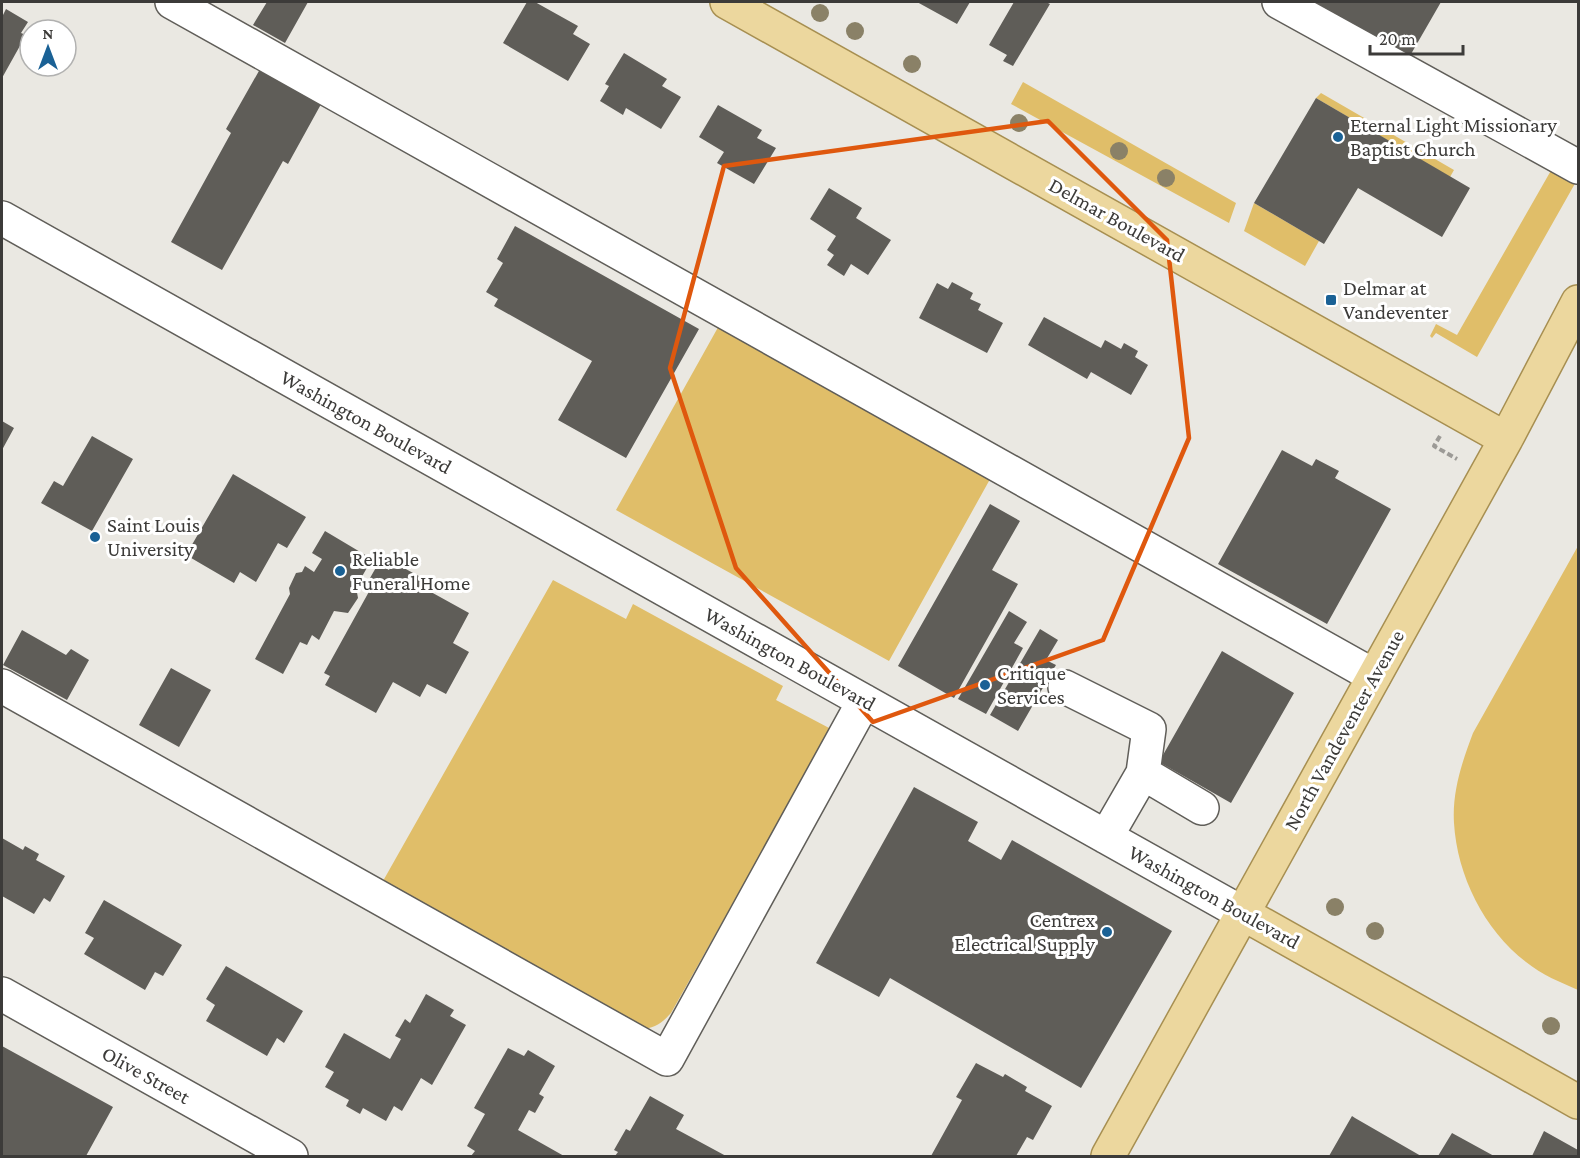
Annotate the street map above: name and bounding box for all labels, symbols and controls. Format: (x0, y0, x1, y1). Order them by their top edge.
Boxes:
north arrow (18, 18, 78, 78)
scale bar (1370, 18, 1463, 56)
text: N (43, 25, 54, 42)
text: 20 m (1379, 29, 1416, 49)
place label: Eternal Light Missionary Baptist Church (1350, 113, 1557, 161)
marker: Eternal Light Missionary Baptist Church (1331, 130, 1345, 144)
street label: Delmar Boulevard (1045, 173, 1189, 267)
place label: Delmar at Vandeventer (1343, 276, 1449, 324)
marker: Delmar at Vandeventer (1324, 293, 1338, 307)
street label: Washington Boulevard (276, 365, 456, 479)
place label: Saint Louis University (107, 513, 200, 561)
marker: Saint Louis University (88, 530, 102, 544)
place label: Reliable Funeral Home (352, 547, 470, 595)
marker: Reliable Funeral Home (333, 564, 347, 578)
street label: Washington Boulevard (700, 602, 880, 716)
street label: North Vandeventer Avenue (1279, 626, 1409, 834)
place label: Critique Services (997, 661, 1066, 709)
marker: Critique Services (978, 678, 992, 692)
street label: Washington Boulevard (1124, 840, 1304, 954)
place label: Centrex Electrical Supply (954, 908, 1095, 956)
marker: Centrex Electrical Supply (1100, 925, 1114, 939)
street label: Olive Street (98, 1041, 195, 1109)

